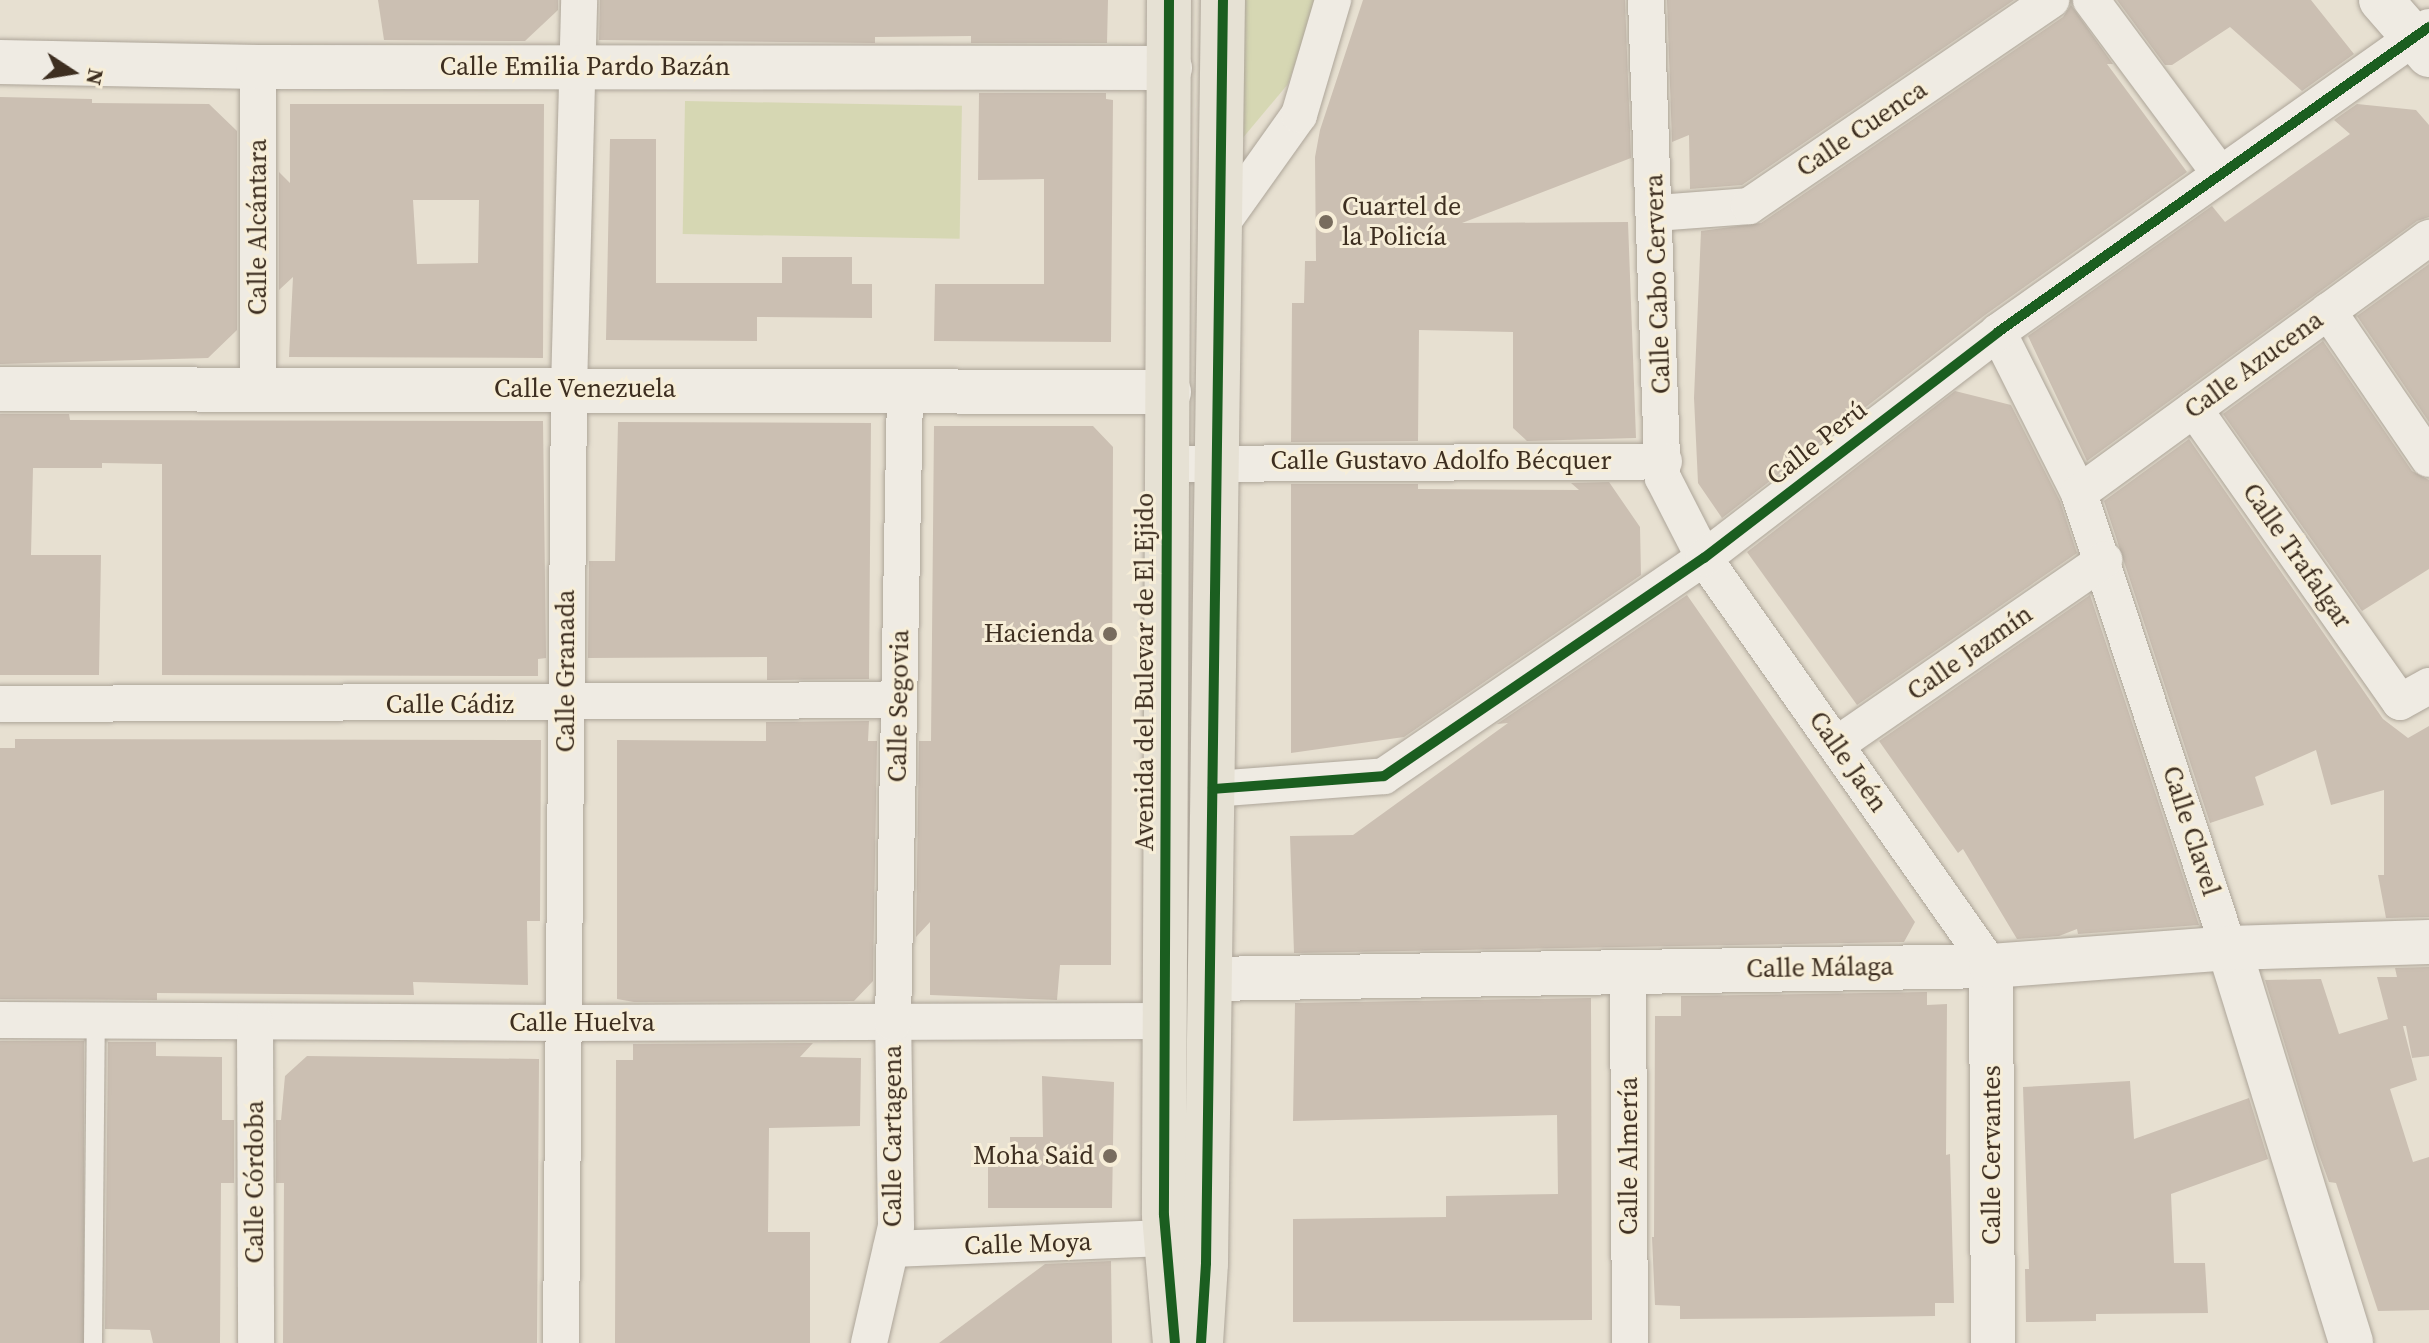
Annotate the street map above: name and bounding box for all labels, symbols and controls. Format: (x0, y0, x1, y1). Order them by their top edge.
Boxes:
north arrow (32, 32, 112, 112)
street label: Calle Emilia Pardo Bazán (440, 51, 730, 83)
text: N (79, 66, 112, 88)
street label: Calle Cuenca (1791, 74, 1933, 184)
street label: Calle Alcántara (242, 139, 274, 315)
street label: Calle Cabo Cervera (1639, 173, 1677, 395)
place label: Cuartel de la Policía (1342, 191, 1461, 252)
marker: Cuartel de la Policía (1317, 213, 1335, 231)
street label: Calle Azucena (2179, 304, 2329, 426)
street label: Calle Venezuela (494, 373, 676, 405)
street label: Calle Perú (1761, 394, 1873, 492)
street label: Calle Gustavo Adolfo Bécquer (1270, 445, 1612, 477)
street label: Calle Trafalgar (2235, 477, 2359, 635)
street label: Avenida del Bulevar de El Ejido (1129, 493, 1161, 851)
street label: Calle Granada (550, 590, 582, 752)
street label: Calle Jazmín (1901, 598, 2039, 708)
place label: Hacienda (984, 618, 1094, 650)
marker: Hacienda (1101, 625, 1119, 643)
street label: Calle Segovia (882, 629, 916, 783)
street label: Calle Cádiz (386, 689, 514, 721)
street label: Calle Jaén (1802, 706, 1894, 818)
street label: Calle Clavel (2155, 762, 2227, 900)
street label: Calle Málaga (1746, 951, 1894, 985)
street label: Calle Huelva (509, 1007, 655, 1039)
street label: Calle Cartagena (877, 1045, 909, 1227)
street label: Calle Cervantes (1976, 1065, 2008, 1245)
street label: Calle Almería (1613, 1077, 1645, 1235)
street label: Calle Córdoba (239, 1101, 271, 1263)
place label: Moha Said (973, 1140, 1094, 1172)
marker: Moha Said (1101, 1147, 1119, 1165)
street label: Calle Moya (964, 1226, 1092, 1262)

